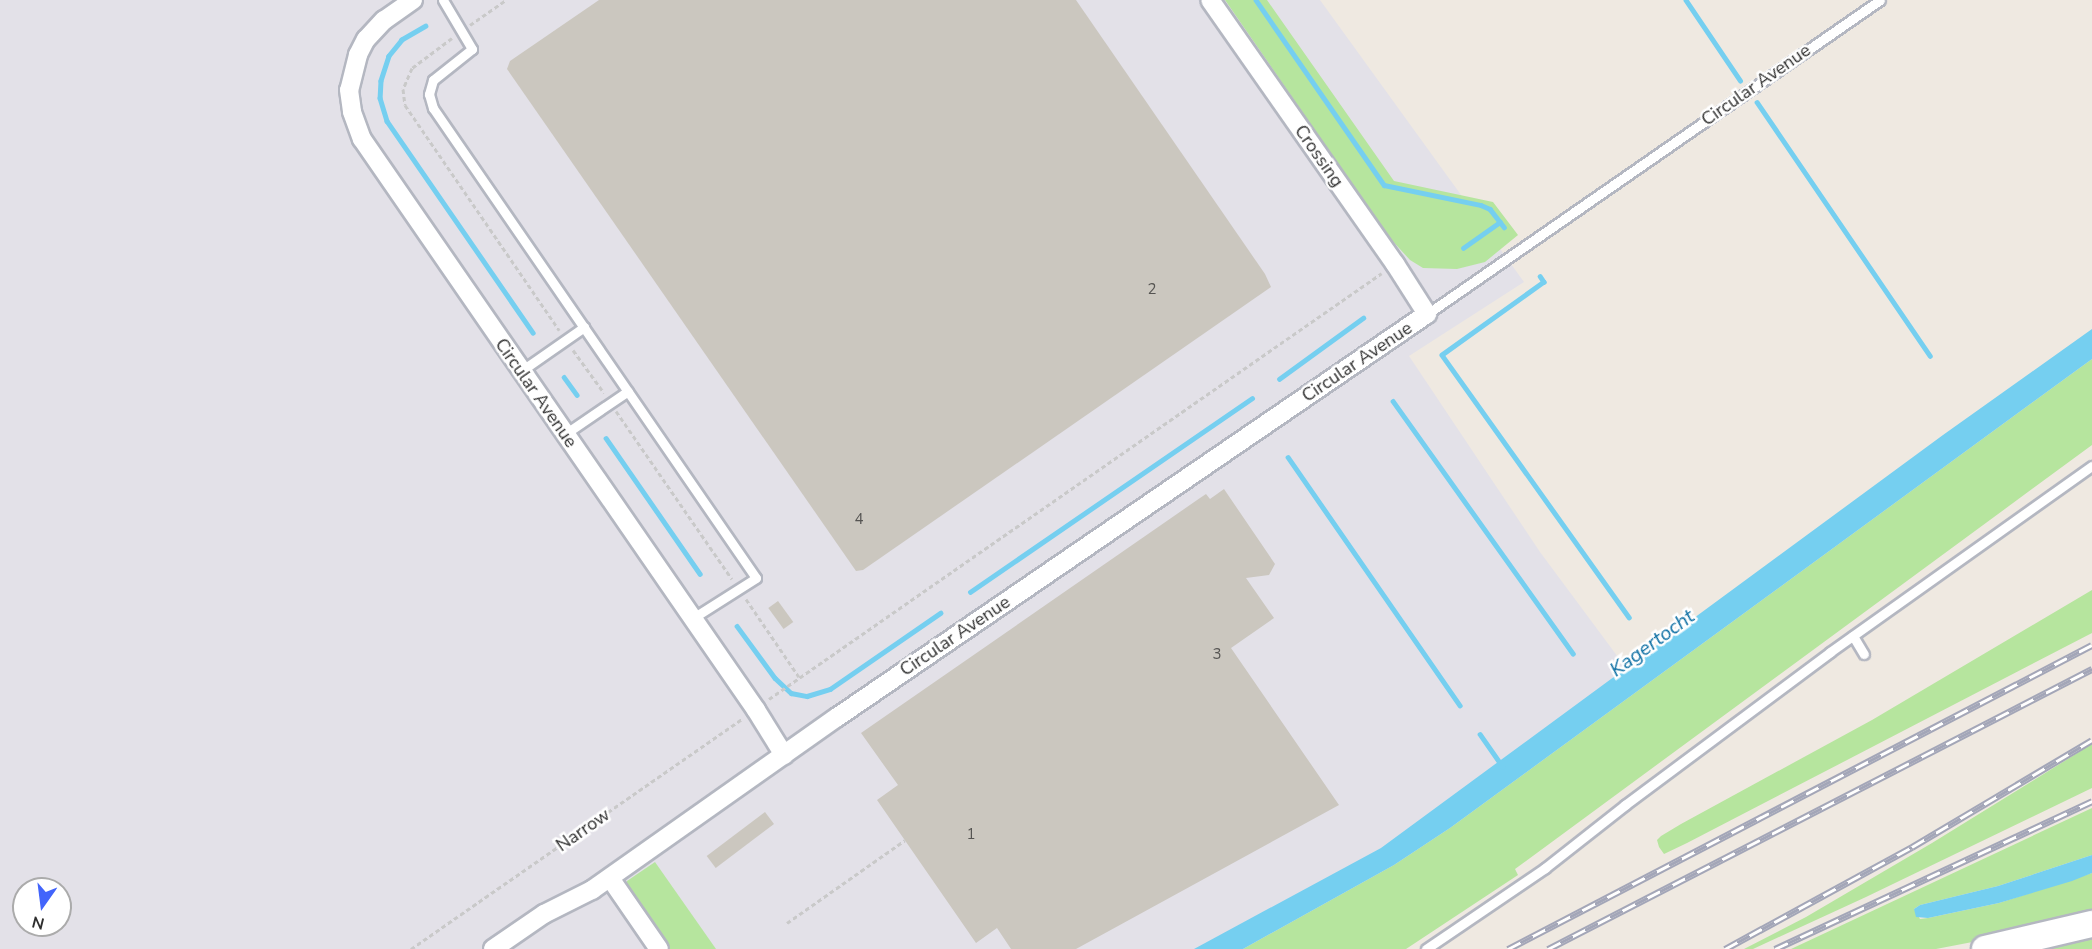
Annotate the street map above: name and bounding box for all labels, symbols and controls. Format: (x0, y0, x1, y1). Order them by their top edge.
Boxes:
street label: Circular Avenue (1697, 39, 1815, 131)
street label: Crossing (1290, 121, 1348, 191)
house number: 2 (1148, 281, 1156, 299)
street label: Circular Avenue (1298, 317, 1416, 407)
street label: Circular Avenue (490, 334, 582, 452)
house number: 4 (855, 511, 863, 529)
street label: Circular Avenue (896, 591, 1014, 681)
water label: Kagertocht (1605, 604, 1699, 682)
house number: 3 (1213, 646, 1221, 664)
street label: Narrow (552, 804, 614, 856)
house number: 1 (967, 826, 975, 844)
north arrow (12, 877, 72, 937)
text: N (30, 910, 47, 935)

